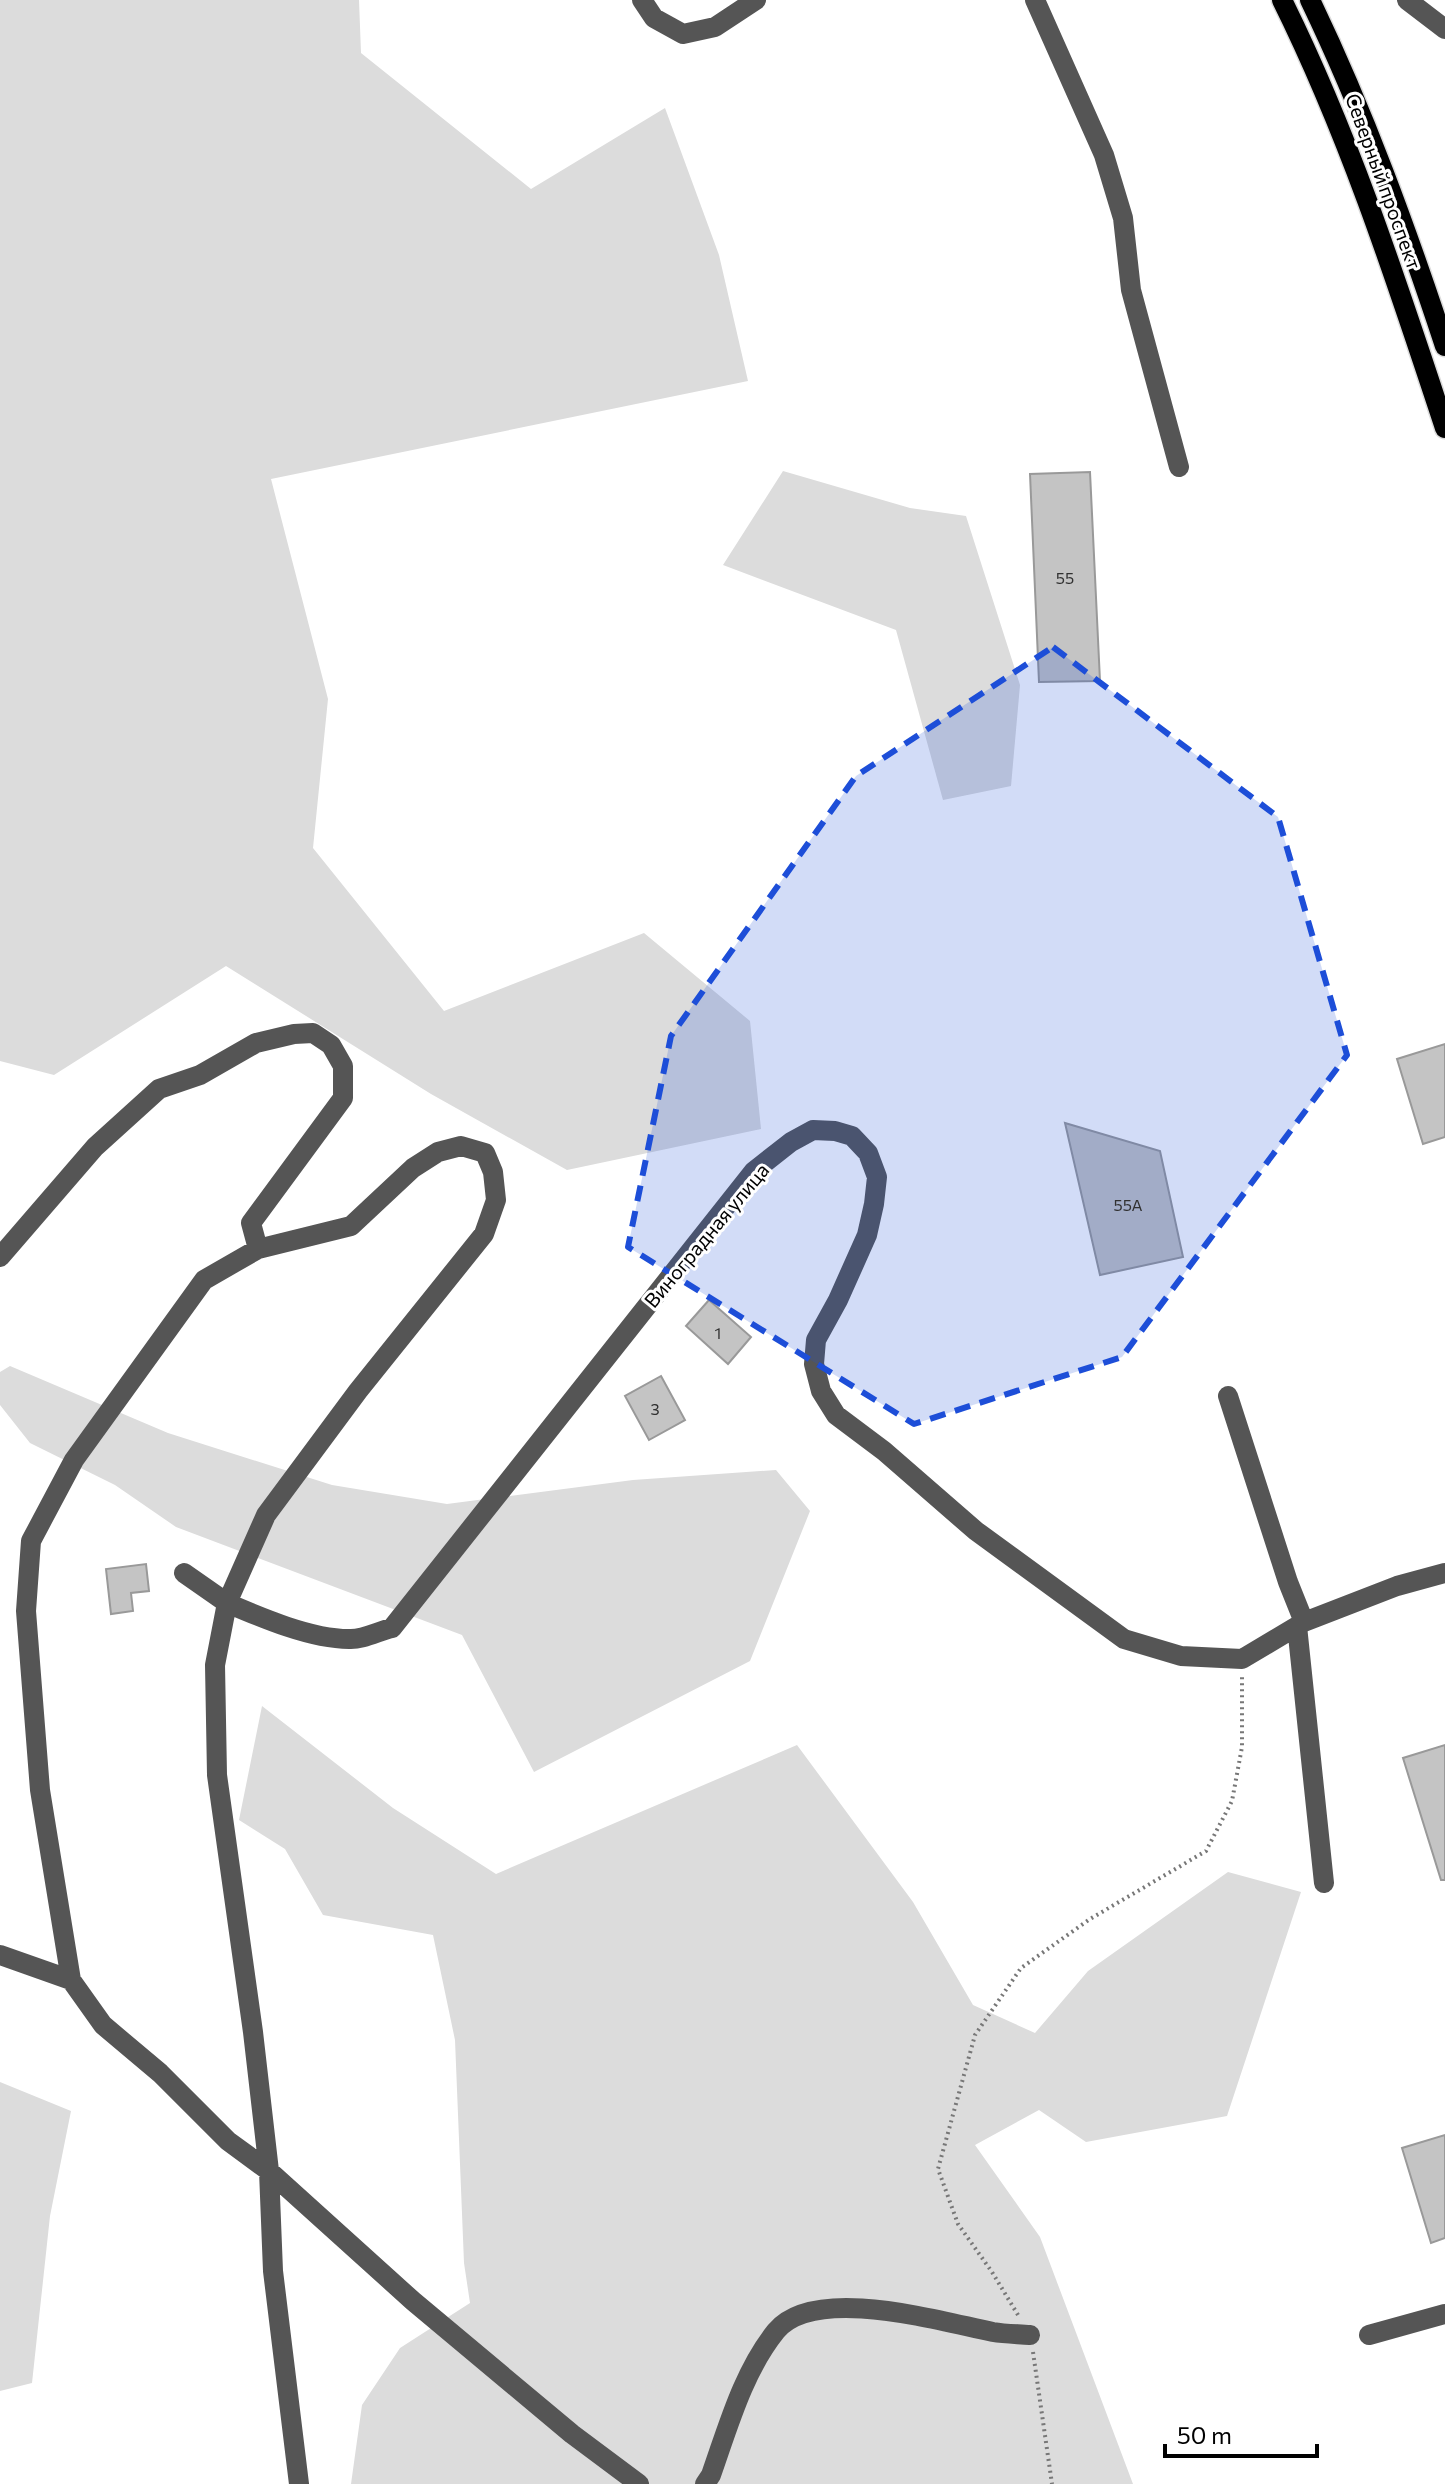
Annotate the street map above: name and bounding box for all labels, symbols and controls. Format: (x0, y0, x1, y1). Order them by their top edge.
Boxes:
street label: Северный проспект (1341, 90, 1427, 272)
house number: 55 (1056, 568, 1074, 587)
street label: Виноградная улица (639, 1158, 773, 1312)
house number: 55А (1113, 1195, 1143, 1214)
house number: 1 (715, 1323, 721, 1342)
house number: 3 (650, 1399, 660, 1418)
scale bar (1165, 2408, 1317, 2458)
text: 50 m (1177, 2420, 1232, 2449)

